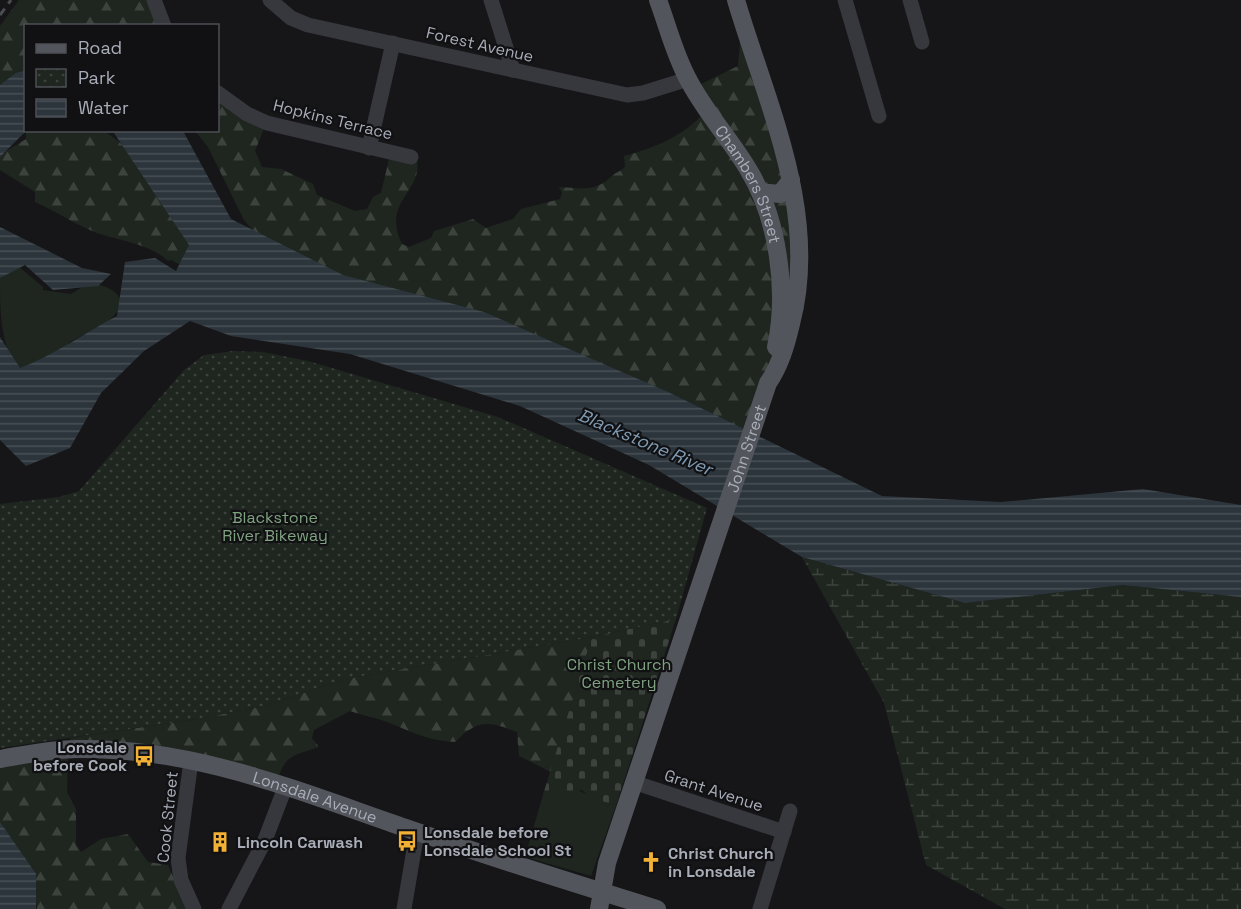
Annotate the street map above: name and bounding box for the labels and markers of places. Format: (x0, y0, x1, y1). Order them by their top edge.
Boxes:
place label: Lonsdale before Cook (33, 737, 127, 776)
bus stop icon: Lonsdale before Cook (132, 744, 156, 768)
place label: Lonsdale before Lonsdale School St (424, 822, 572, 861)
bus stop icon: Lonsdale before Lonsdale School St (395, 829, 419, 853)
building icon: Lincoln Carwash (208, 830, 232, 854)
place label: Lincoln Carwash (237, 832, 363, 853)
place label: Christ Church in Lonsdale (668, 843, 774, 882)
church icon: Christ Church in Lonsdale (639, 850, 663, 874)

